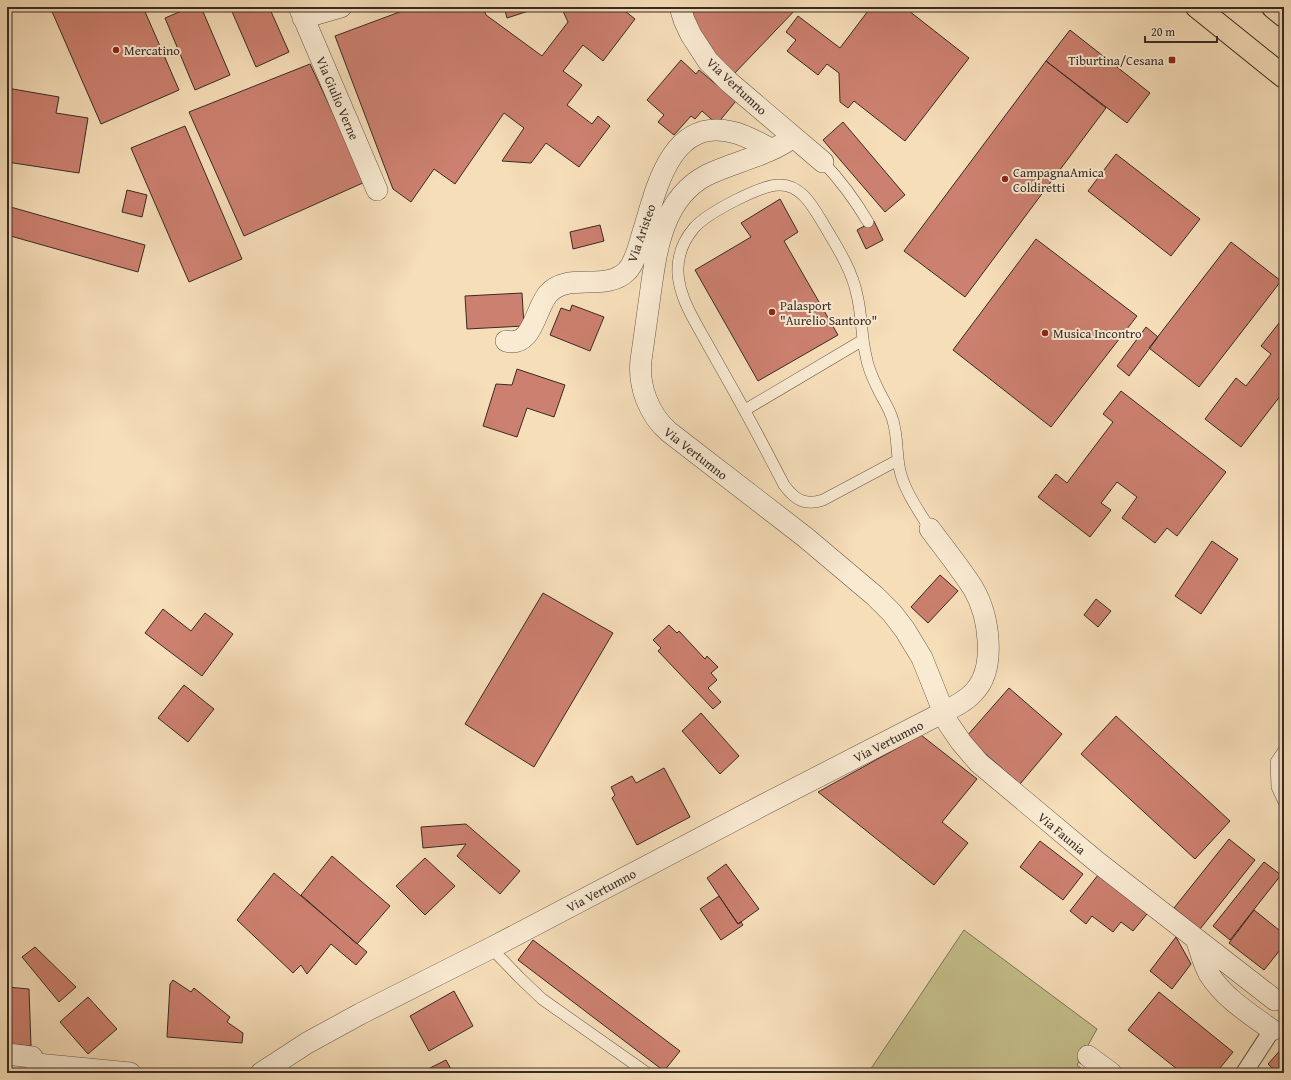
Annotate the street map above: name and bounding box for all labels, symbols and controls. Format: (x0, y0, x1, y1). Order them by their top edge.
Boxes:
scale bar (1145, 18, 1217, 44)
text: 20 m (1151, 23, 1175, 40)
place label: Mercatino (124, 41, 180, 60)
marker: Mercatino (111, 45, 121, 55)
place label: Tiburtina/Cesana (1068, 51, 1165, 70)
street label: Via Vertumno (702, 53, 771, 120)
street label: Via Giulio Verne (311, 54, 364, 143)
marker: Tiburtina/Cesana (1167, 55, 1177, 65)
place label: CampagnaAmica Coldiretti (1013, 163, 1105, 197)
marker: CampagnaAmica Coldiretti (1000, 174, 1010, 184)
street label: Via Aristeo (623, 201, 660, 265)
place label: Palasport "Aurelio Santoro" (780, 296, 877, 330)
marker: Palasport "Aurelio Santoro" (767, 307, 777, 317)
place label: Musica Incontro (1053, 324, 1142, 343)
marker: Musica Incontro (1040, 328, 1050, 338)
street label: Via Vertumno (660, 422, 732, 485)
street label: Via Vertumno (850, 715, 927, 767)
street label: Via Faunia (1034, 808, 1090, 860)
street label: Via Vertumno (563, 864, 640, 917)

